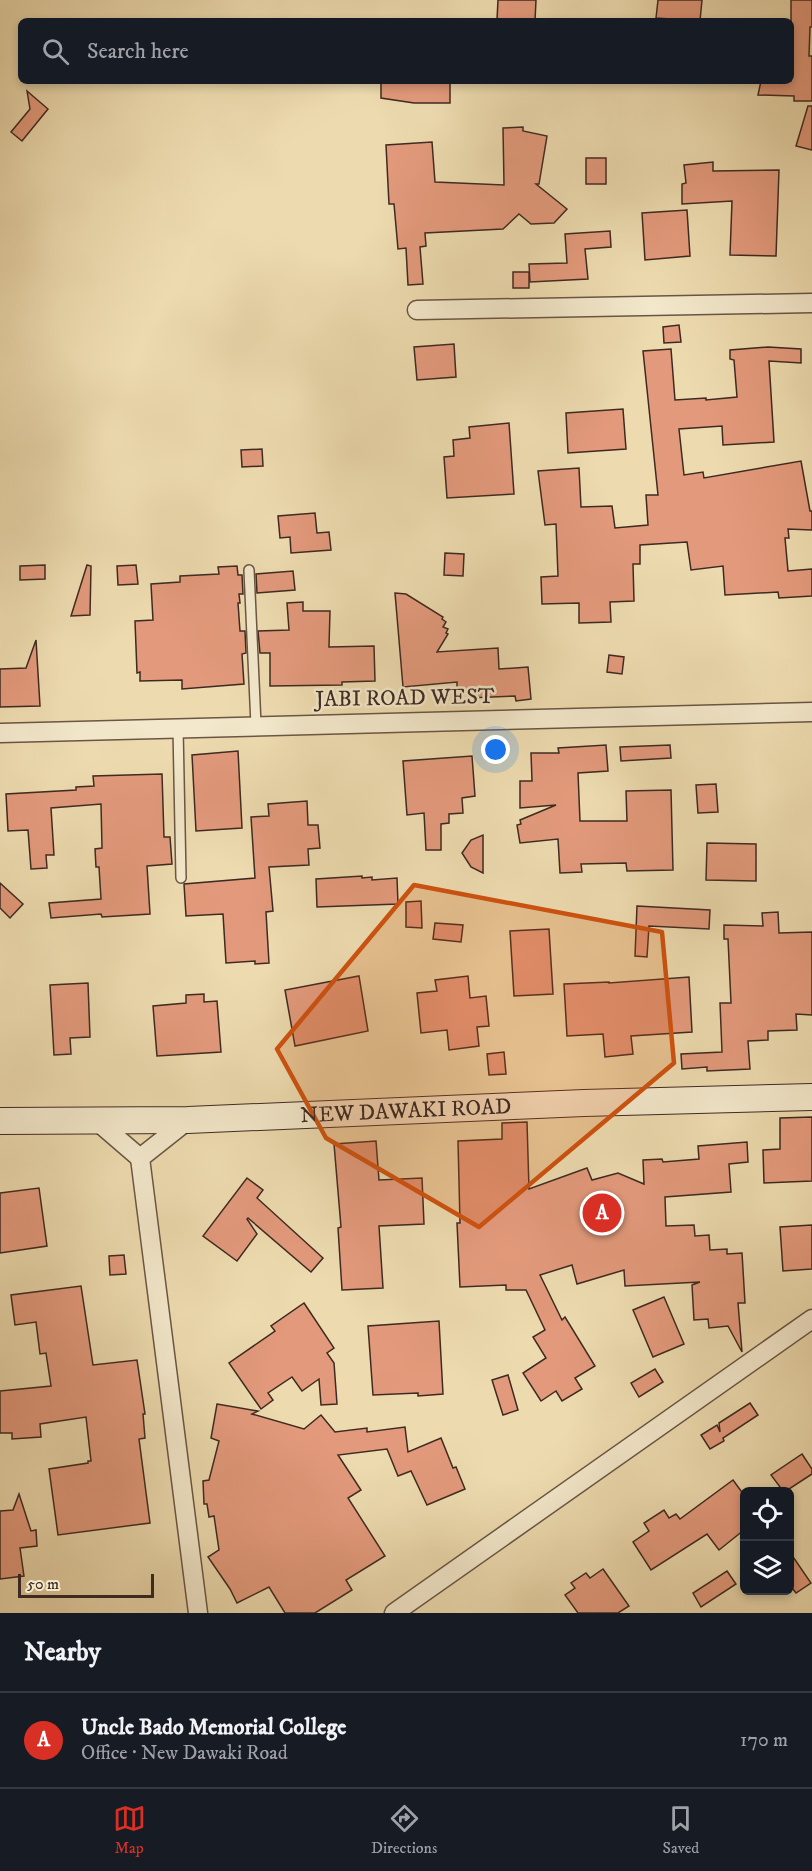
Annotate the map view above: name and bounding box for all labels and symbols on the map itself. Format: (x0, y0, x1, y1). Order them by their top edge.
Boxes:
street label: JABI ROAD WEST (313, 683, 495, 713)
your location (481, 735, 510, 764)
street label: NEW DAWAKI ROAD (300, 1093, 512, 1129)
pin: A (582, 1190, 622, 1236)
scale bar (18, 1571, 154, 1598)

